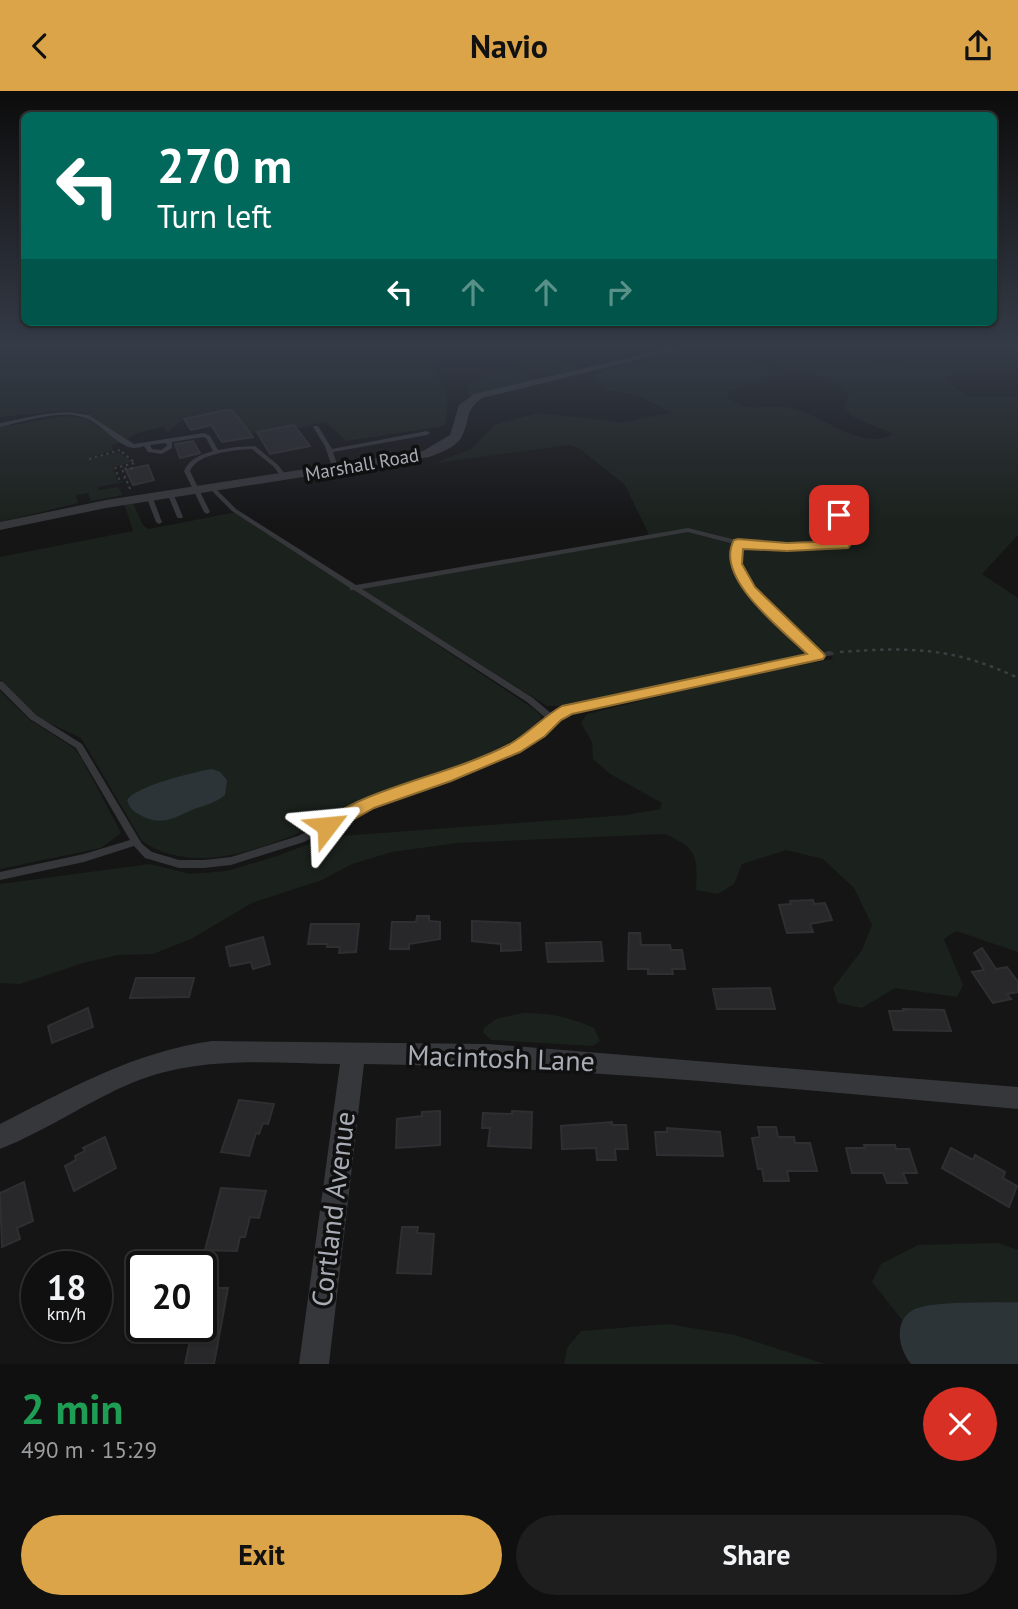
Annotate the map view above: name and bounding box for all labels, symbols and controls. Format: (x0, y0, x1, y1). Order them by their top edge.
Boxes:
text: Navio (470, 25, 548, 67)
icon: back (21, 27, 59, 65)
icon: share (959, 27, 997, 65)
text: 270 m (157, 133, 292, 197)
icon: left (42, 140, 133, 231)
text: Turn left (157, 195, 272, 237)
icon: left (381, 273, 419, 311)
icon: ahead (454, 273, 492, 311)
icon: ahead (527, 273, 565, 311)
icon: right (600, 273, 638, 311)
street label: Marshall Road (303, 442, 421, 486)
pin (809, 485, 869, 545)
icon: arrive (820, 496, 858, 534)
position arrow (290, 789, 364, 863)
street label: Macintosh Lane (407, 1036, 595, 1079)
street label: Cortland Avenue (302, 1109, 363, 1309)
speed limit sign: 20 (126, 1251, 217, 1342)
text: 18 (47, 1264, 86, 1310)
text: km/h (47, 1302, 86, 1325)
text: 2 min (21, 1381, 123, 1436)
button: close (923, 1387, 997, 1461)
text: 490 m · 15:29 (21, 1435, 157, 1464)
button: Exit (21, 1515, 502, 1595)
button: Share (516, 1515, 997, 1595)

